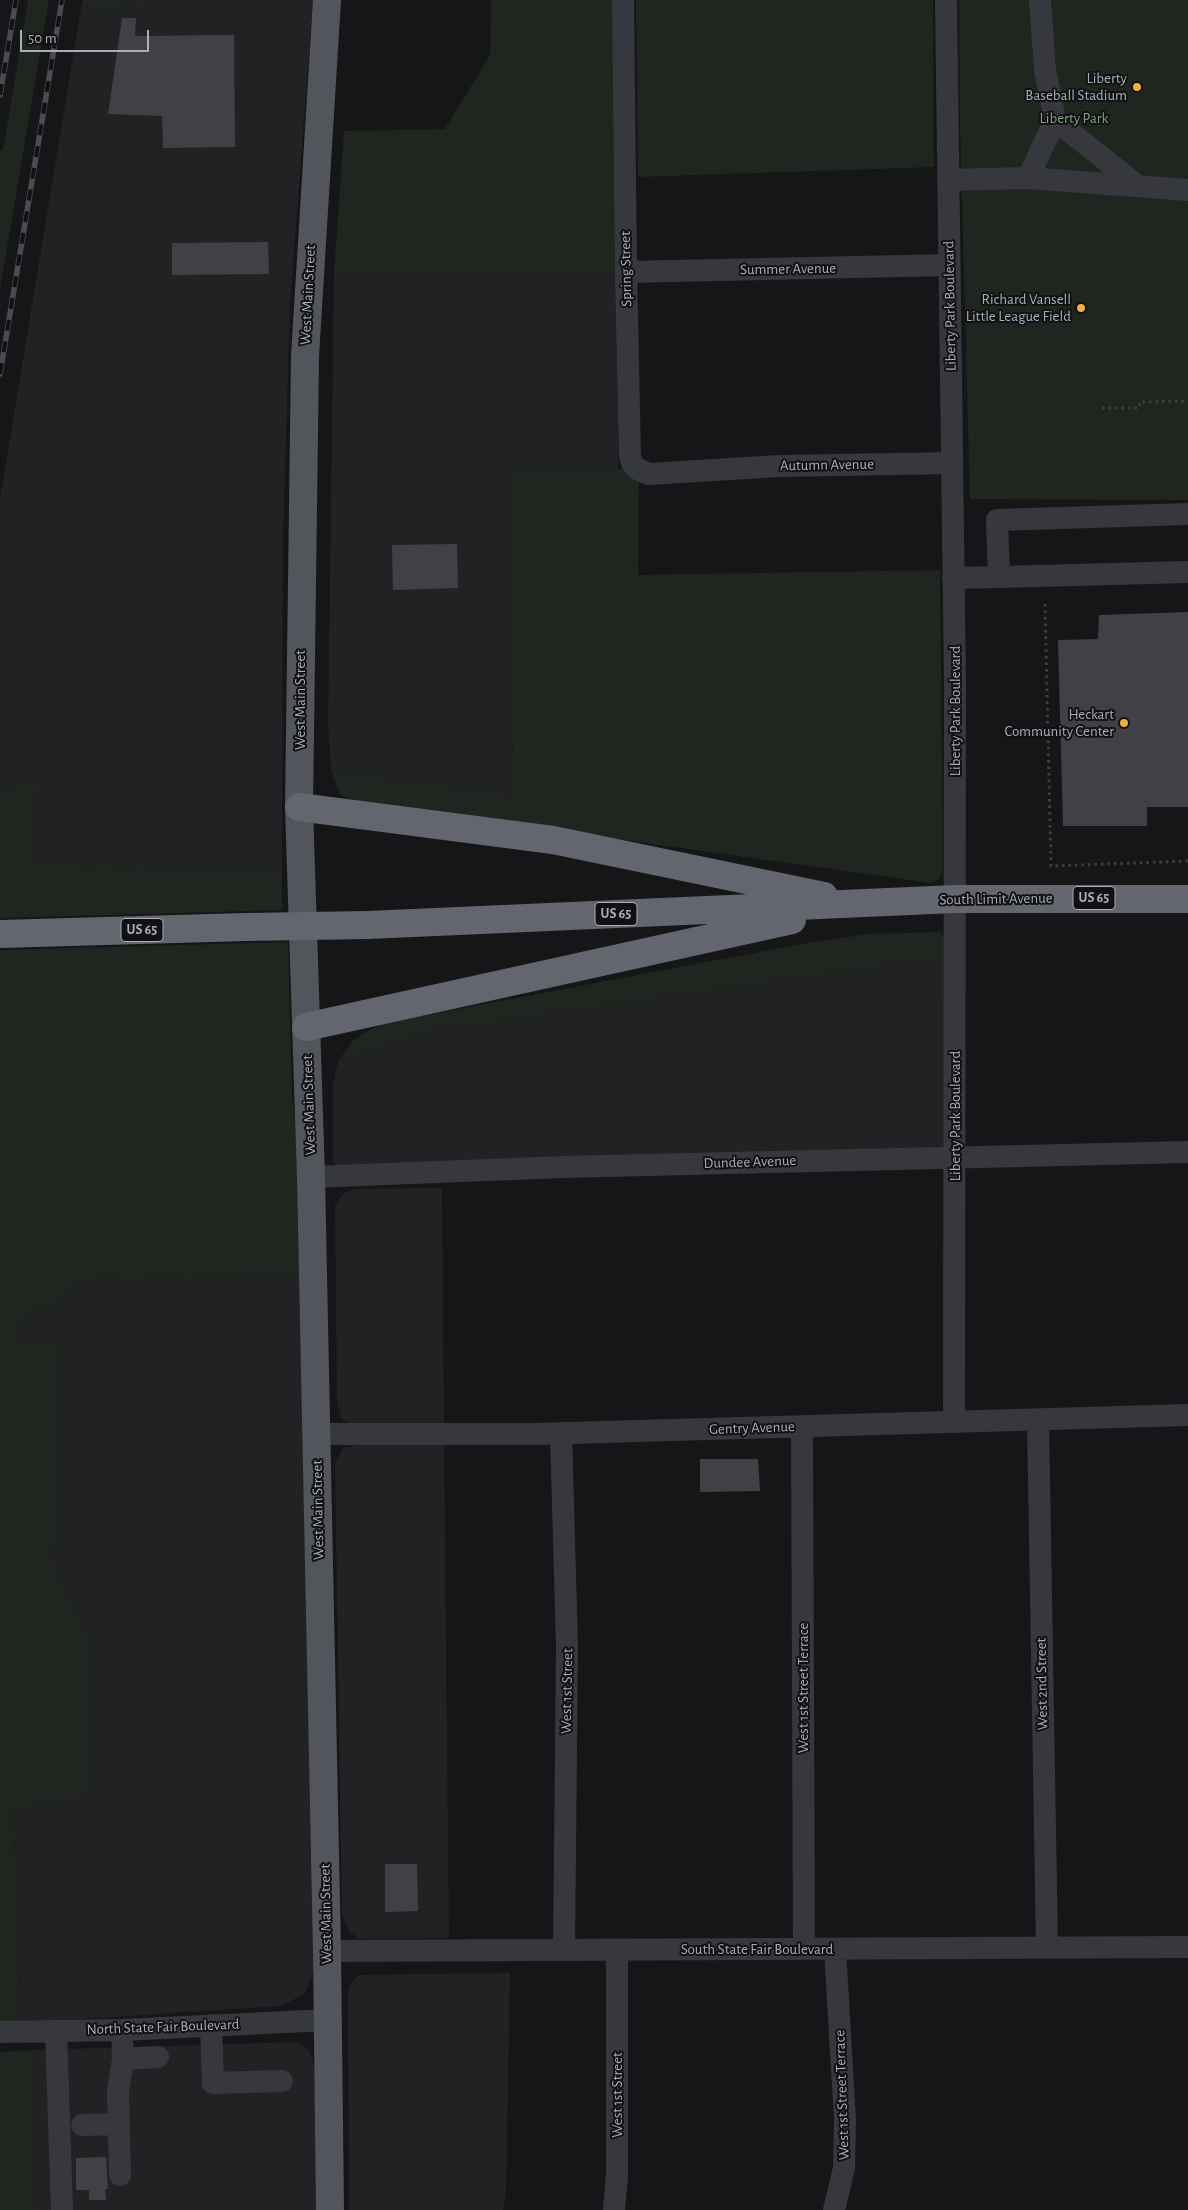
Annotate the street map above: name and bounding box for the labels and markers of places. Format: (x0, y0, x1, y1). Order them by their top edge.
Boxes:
place label: Liberty Baseball Stadium (1025, 69, 1127, 104)
marker: Liberty Baseball Stadium (1131, 81, 1143, 93)
place label: Richard Vansell Little League Field (966, 290, 1071, 325)
marker: Richard Vansell Little League Field (1075, 302, 1087, 314)
place label: Heckart Community Center (1004, 705, 1114, 740)
marker: Heckart Community Center (1118, 717, 1130, 729)

